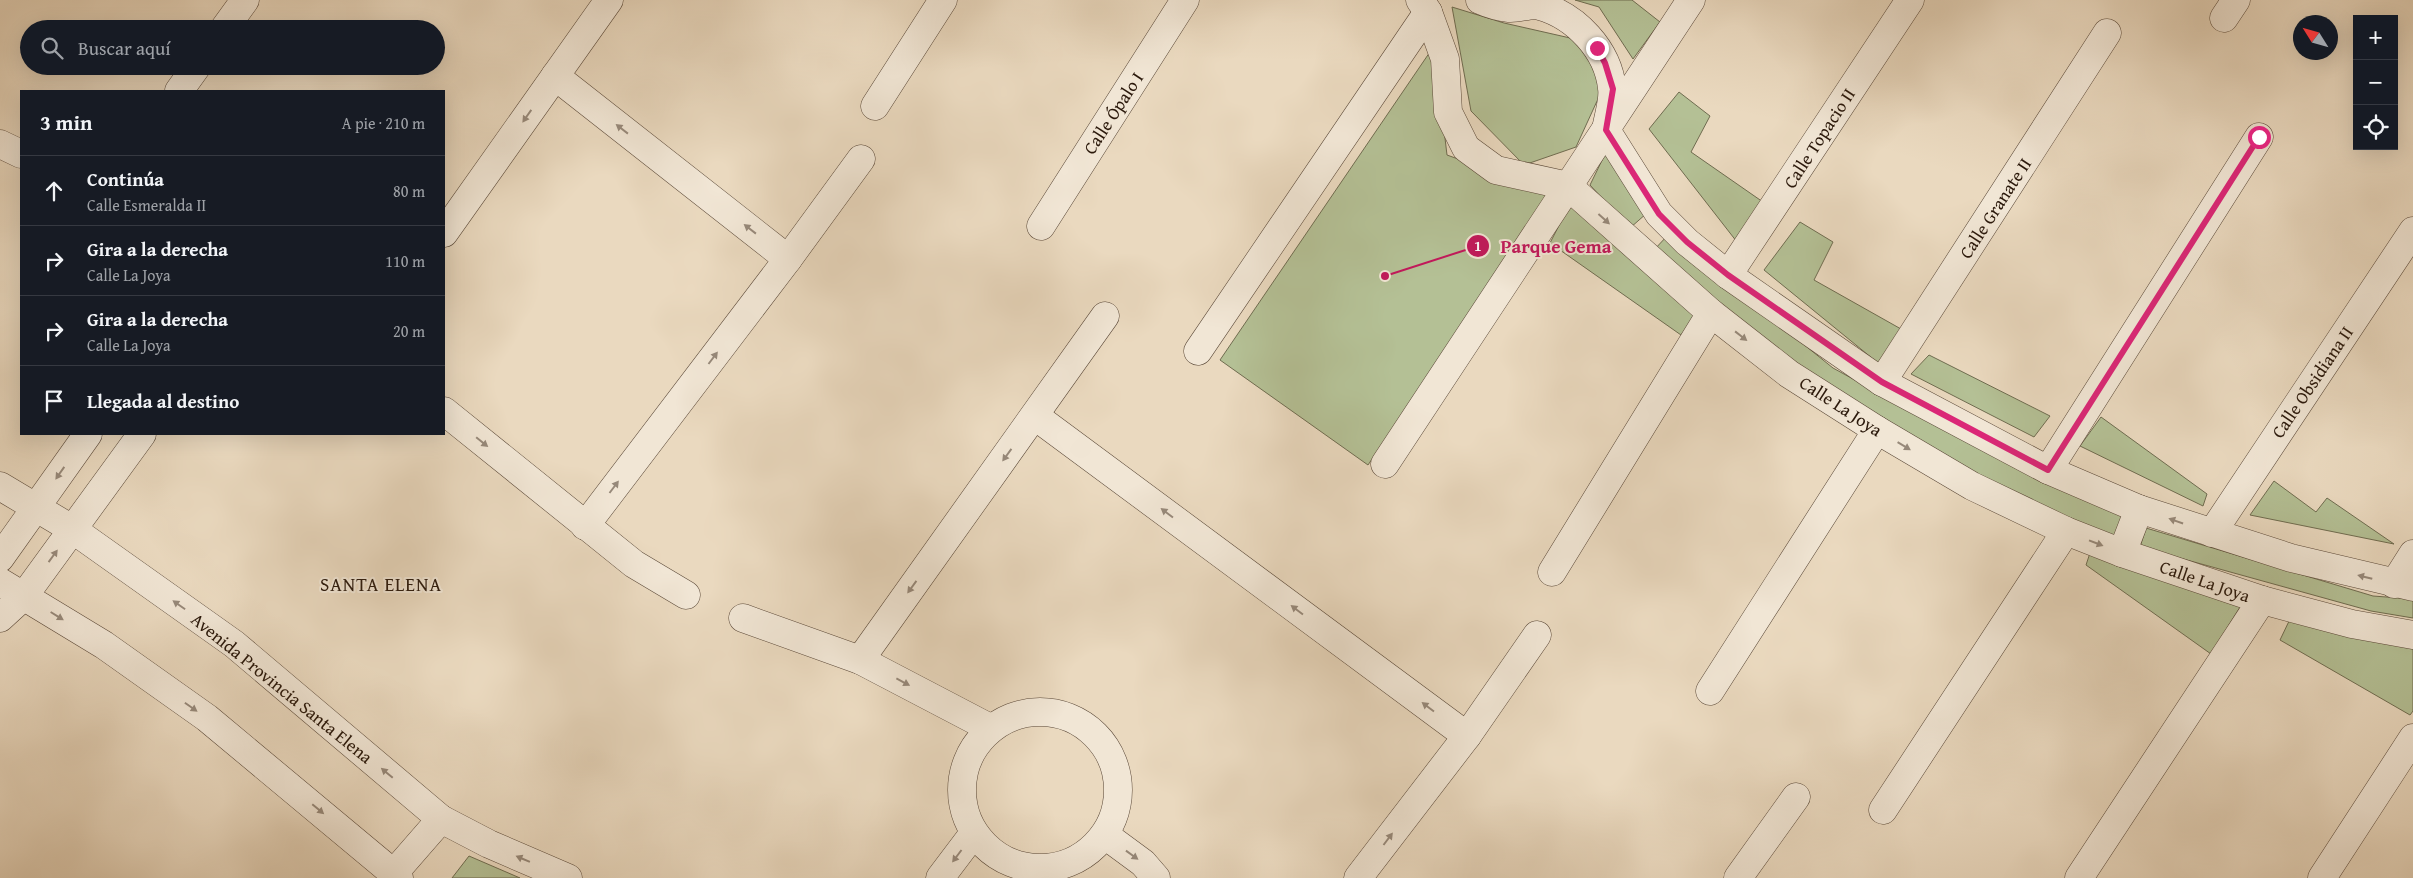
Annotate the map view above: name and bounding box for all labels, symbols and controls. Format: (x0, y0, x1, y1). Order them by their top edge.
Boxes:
north arrow (2293, 15, 2338, 60)
map controls (2353, 15, 2398, 150)
button: + (2353, 15, 2398, 60)
search box (20, 20, 445, 75)
icon: search (38, 34, 66, 62)
text: Buscar aquí (78, 34, 171, 62)
route end (1586, 37, 1609, 60)
button: − (2353, 60, 2398, 105)
street label: Calle Ópalo I (1076, 66, 1150, 160)
street label: Calle Topacio II (1776, 82, 1862, 194)
button: locate (2353, 105, 2398, 150)
text: 3 min (40, 107, 92, 138)
one-way arrow (522, 109, 532, 123)
text: A pie · 210 m (342, 111, 425, 135)
one-way arrow (616, 123, 629, 134)
route start (2248, 126, 2271, 149)
street label: Calle Granate II (1952, 152, 2038, 264)
text: Continúa (87, 165, 164, 193)
icon: ahead (40, 177, 68, 205)
text: 80 m (393, 179, 425, 203)
text: Calle Esmeralda II (87, 193, 206, 217)
one-way arrow (1598, 213, 1611, 224)
one-way arrow (743, 224, 757, 234)
callout: Parque Gema (1465, 229, 1621, 263)
text: Parque Gema (1500, 232, 1612, 260)
text: Gira a la derecha (87, 235, 228, 263)
text: 1 (1474, 235, 1482, 256)
icon: right (40, 247, 68, 275)
text: 110 m (385, 249, 425, 273)
text: Calle La Joya (87, 263, 171, 287)
text: Gira a la derecha (87, 305, 228, 333)
icon: right (40, 317, 68, 345)
text: 20 m (393, 319, 425, 343)
street label: Calle Obsidiana II (2264, 321, 2360, 443)
one-way arrow (1734, 331, 1748, 341)
text: Calle La Joya (87, 333, 171, 357)
one-way arrow (708, 351, 718, 365)
street label: Calle La Joya (1794, 369, 1888, 443)
icon: arrive (40, 387, 68, 415)
text: Llegada al destino (87, 387, 239, 415)
one-way arrow (475, 436, 488, 447)
one-way arrow (1898, 442, 1911, 451)
one-way arrow (1002, 448, 1012, 462)
one-way arrow (55, 467, 65, 480)
one-way arrow (609, 481, 620, 494)
one-way arrow (1160, 508, 1174, 518)
one-way arrow (2168, 517, 2183, 525)
one-way arrow (2089, 539, 2104, 547)
one-way arrow (47, 550, 58, 563)
street label: Calle La Joya (2156, 553, 2254, 609)
district label: SANTA ELENA (320, 570, 442, 598)
one-way arrow (2358, 573, 2373, 581)
one-way arrow (907, 580, 917, 594)
one-way arrow (172, 600, 186, 610)
one-way arrow (1290, 605, 1304, 615)
street label: Avenida Provincia Santa Elena (185, 606, 379, 770)
one-way arrow (50, 611, 63, 621)
one-way arrow (896, 678, 910, 687)
one-way arrow (185, 702, 198, 712)
one-way arrow (1421, 702, 1435, 712)
one-way arrow (381, 768, 393, 779)
one-way arrow (311, 803, 323, 815)
one-way arrow (1383, 832, 1393, 846)
one-way arrow (952, 849, 962, 863)
one-way arrow (1125, 850, 1139, 860)
one-way arrow (515, 855, 530, 863)

